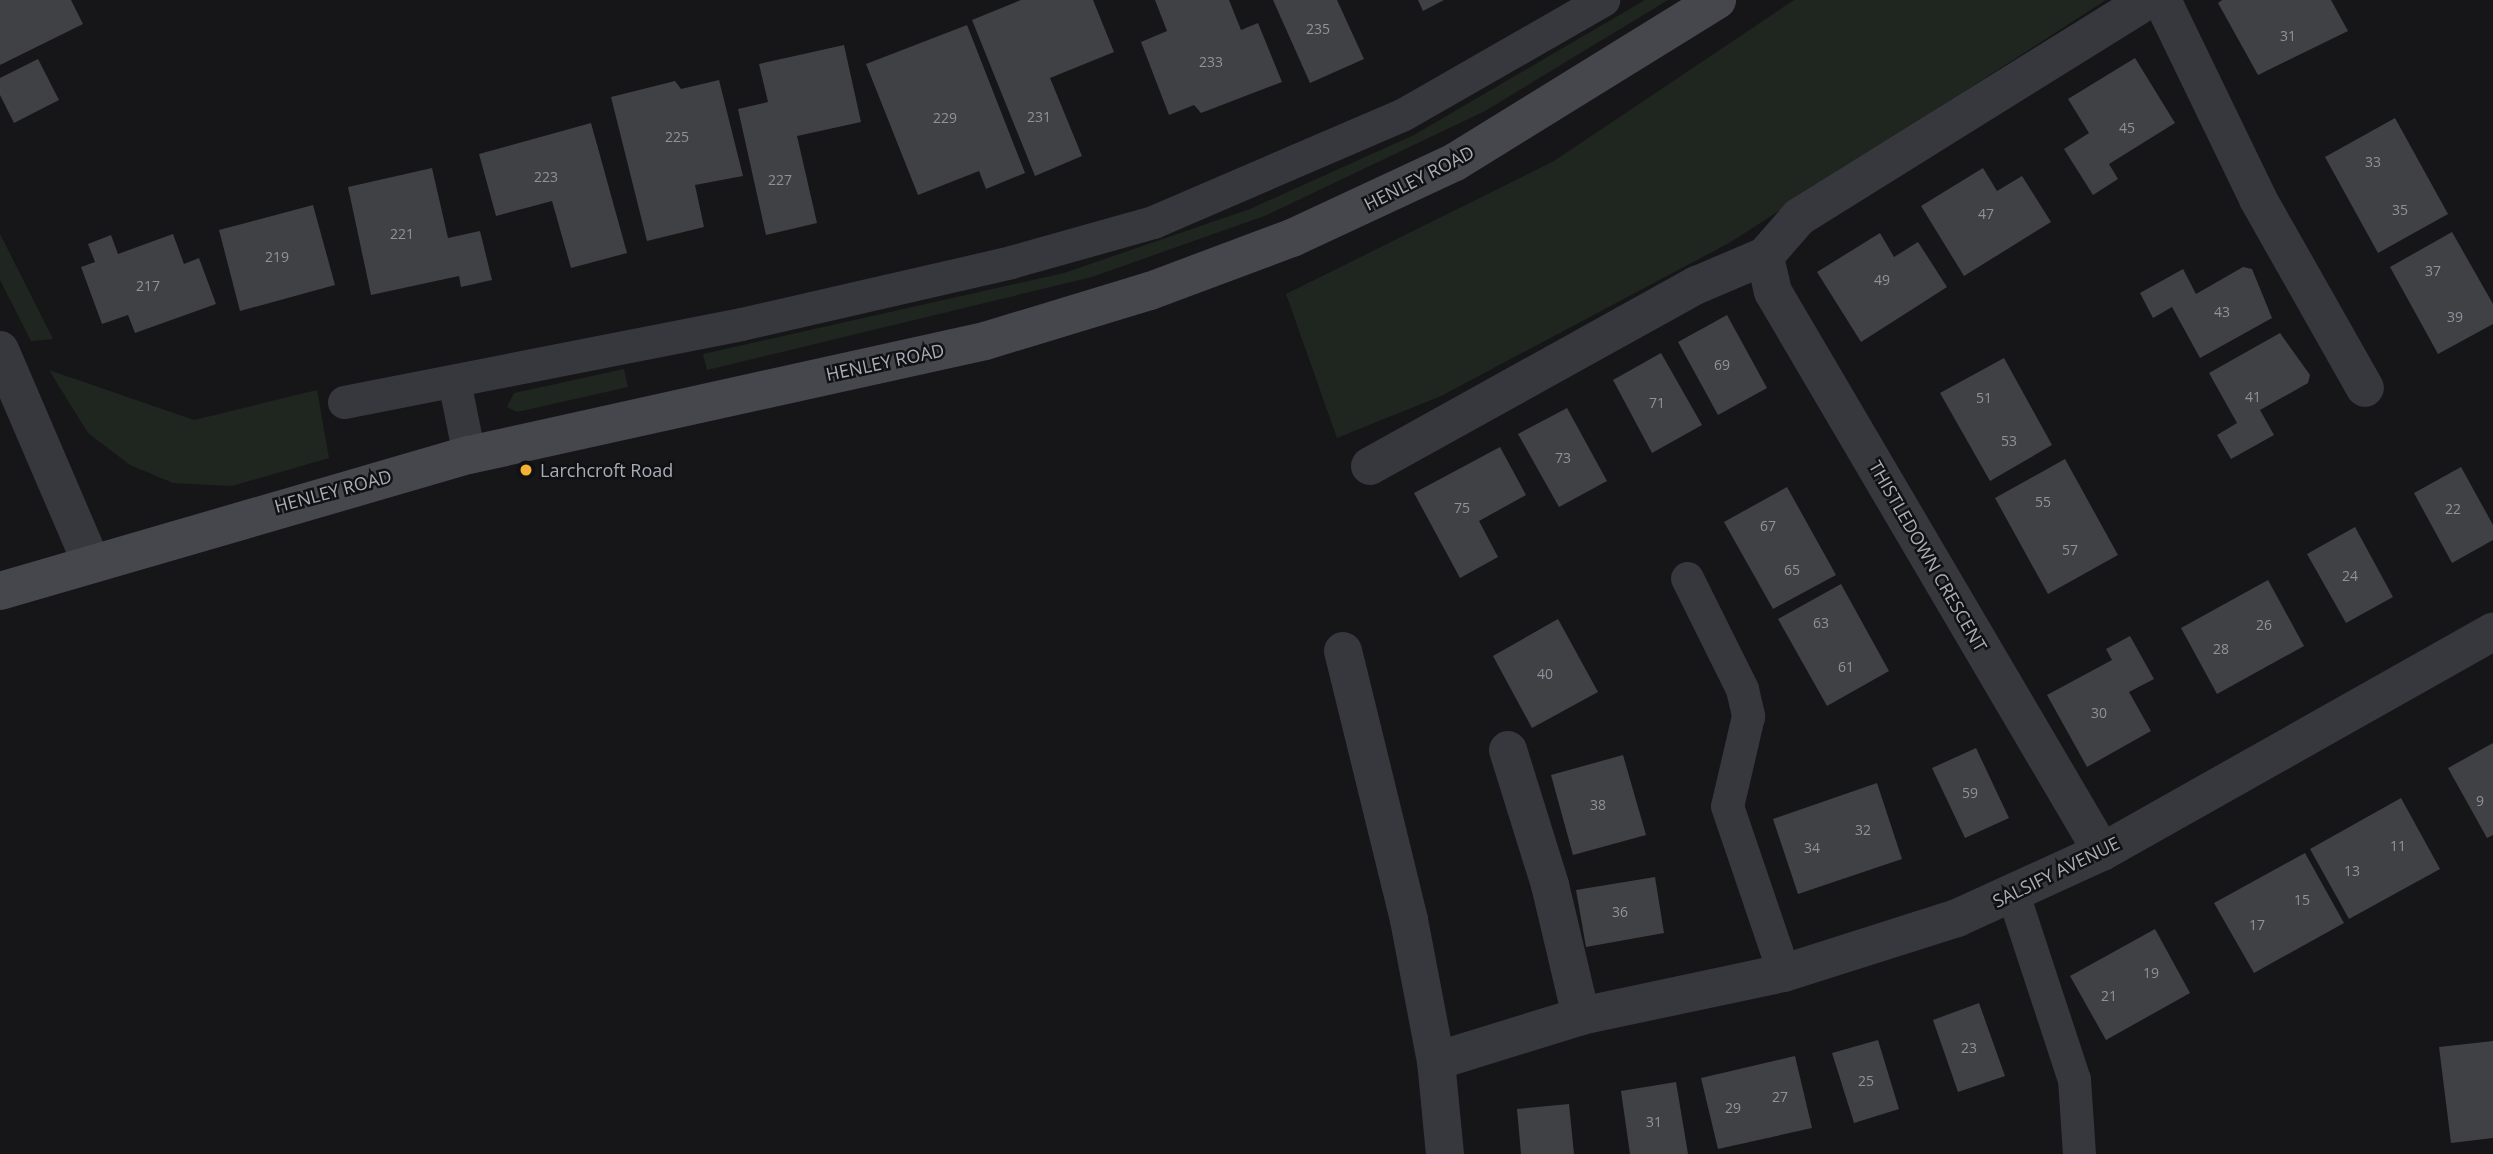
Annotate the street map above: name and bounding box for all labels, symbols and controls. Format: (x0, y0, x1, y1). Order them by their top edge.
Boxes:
house number: 235 (1306, 21, 1330, 37)
house number: 31 (2280, 28, 2296, 44)
house number: 233 (1199, 54, 1223, 70)
house number: 231 (1027, 109, 1051, 125)
house number: 229 (933, 110, 957, 126)
house number: 45 (2119, 120, 2135, 136)
house number: 225 (665, 129, 689, 145)
street label: HENLEY ROAD (1360, 141, 1478, 215)
house number: 33 (2365, 154, 2381, 170)
house number: 223 (534, 169, 558, 185)
house number: 227 (768, 172, 792, 188)
house number: 35 (2392, 202, 2408, 218)
house number: 47 (1978, 206, 1994, 222)
house number: 221 (390, 226, 414, 242)
house number: 219 (265, 249, 289, 265)
house number: 37 (2425, 263, 2441, 279)
house number: 49 (1874, 272, 1890, 288)
house number: 217 (136, 278, 160, 294)
house number: 43 (2214, 304, 2230, 320)
house number: 39 (2447, 309, 2463, 325)
street label: HENLEY ROAD (824, 339, 946, 385)
house number: 69 (1714, 357, 1730, 373)
house number: 41 (2245, 389, 2261, 405)
house number: 51 (1976, 390, 1992, 406)
house number: 71 (1649, 395, 1665, 411)
house number: 53 (2001, 433, 2017, 449)
house number: 73 (1555, 450, 1571, 466)
street label: THISTLEDOWN CRESCENT (1865, 457, 1991, 655)
place label: Larchcroft Road (540, 459, 673, 481)
marker: Larchcroft Road (518, 462, 534, 478)
street label: HENLEY ROAD (272, 465, 394, 517)
house number: 55 (2035, 494, 2051, 510)
house number: 75 (1454, 500, 1470, 516)
house number: 22 (2445, 501, 2461, 517)
house number: 67 (1760, 518, 1776, 534)
house number: 57 (2062, 542, 2078, 558)
house number: 65 (1784, 562, 1800, 578)
house number: 24 (2342, 568, 2358, 584)
house number: 63 (1813, 615, 1829, 631)
house number: 26 (2256, 617, 2272, 633)
house number: 28 (2213, 641, 2229, 657)
house number: 61 (1838, 659, 1854, 675)
house number: 40 (1537, 666, 1553, 682)
house number: 30 (2091, 705, 2107, 721)
house number: 59 (1962, 785, 1978, 801)
house number: 9 (2476, 793, 2484, 809)
house number: 38 (1590, 797, 1606, 813)
house number: 32 (1855, 822, 1871, 838)
street label: SALSIFY AVENUE (1989, 832, 2123, 912)
house number: 11 (2390, 838, 2406, 854)
house number: 34 (1804, 840, 1820, 856)
house number: 13 (2344, 863, 2360, 879)
house number: 15 (2294, 892, 2310, 908)
house number: 36 (1612, 904, 1628, 920)
house number: 17 (2249, 917, 2265, 933)
house number: 19 (2143, 965, 2159, 981)
house number: 21 (2101, 988, 2117, 1004)
house number: 23 (1961, 1040, 1977, 1056)
house number: 25 (1858, 1073, 1874, 1089)
house number: 27 (1772, 1089, 1788, 1105)
house number: 29 (1725, 1100, 1741, 1116)
house number: 31 (1646, 1114, 1662, 1130)

